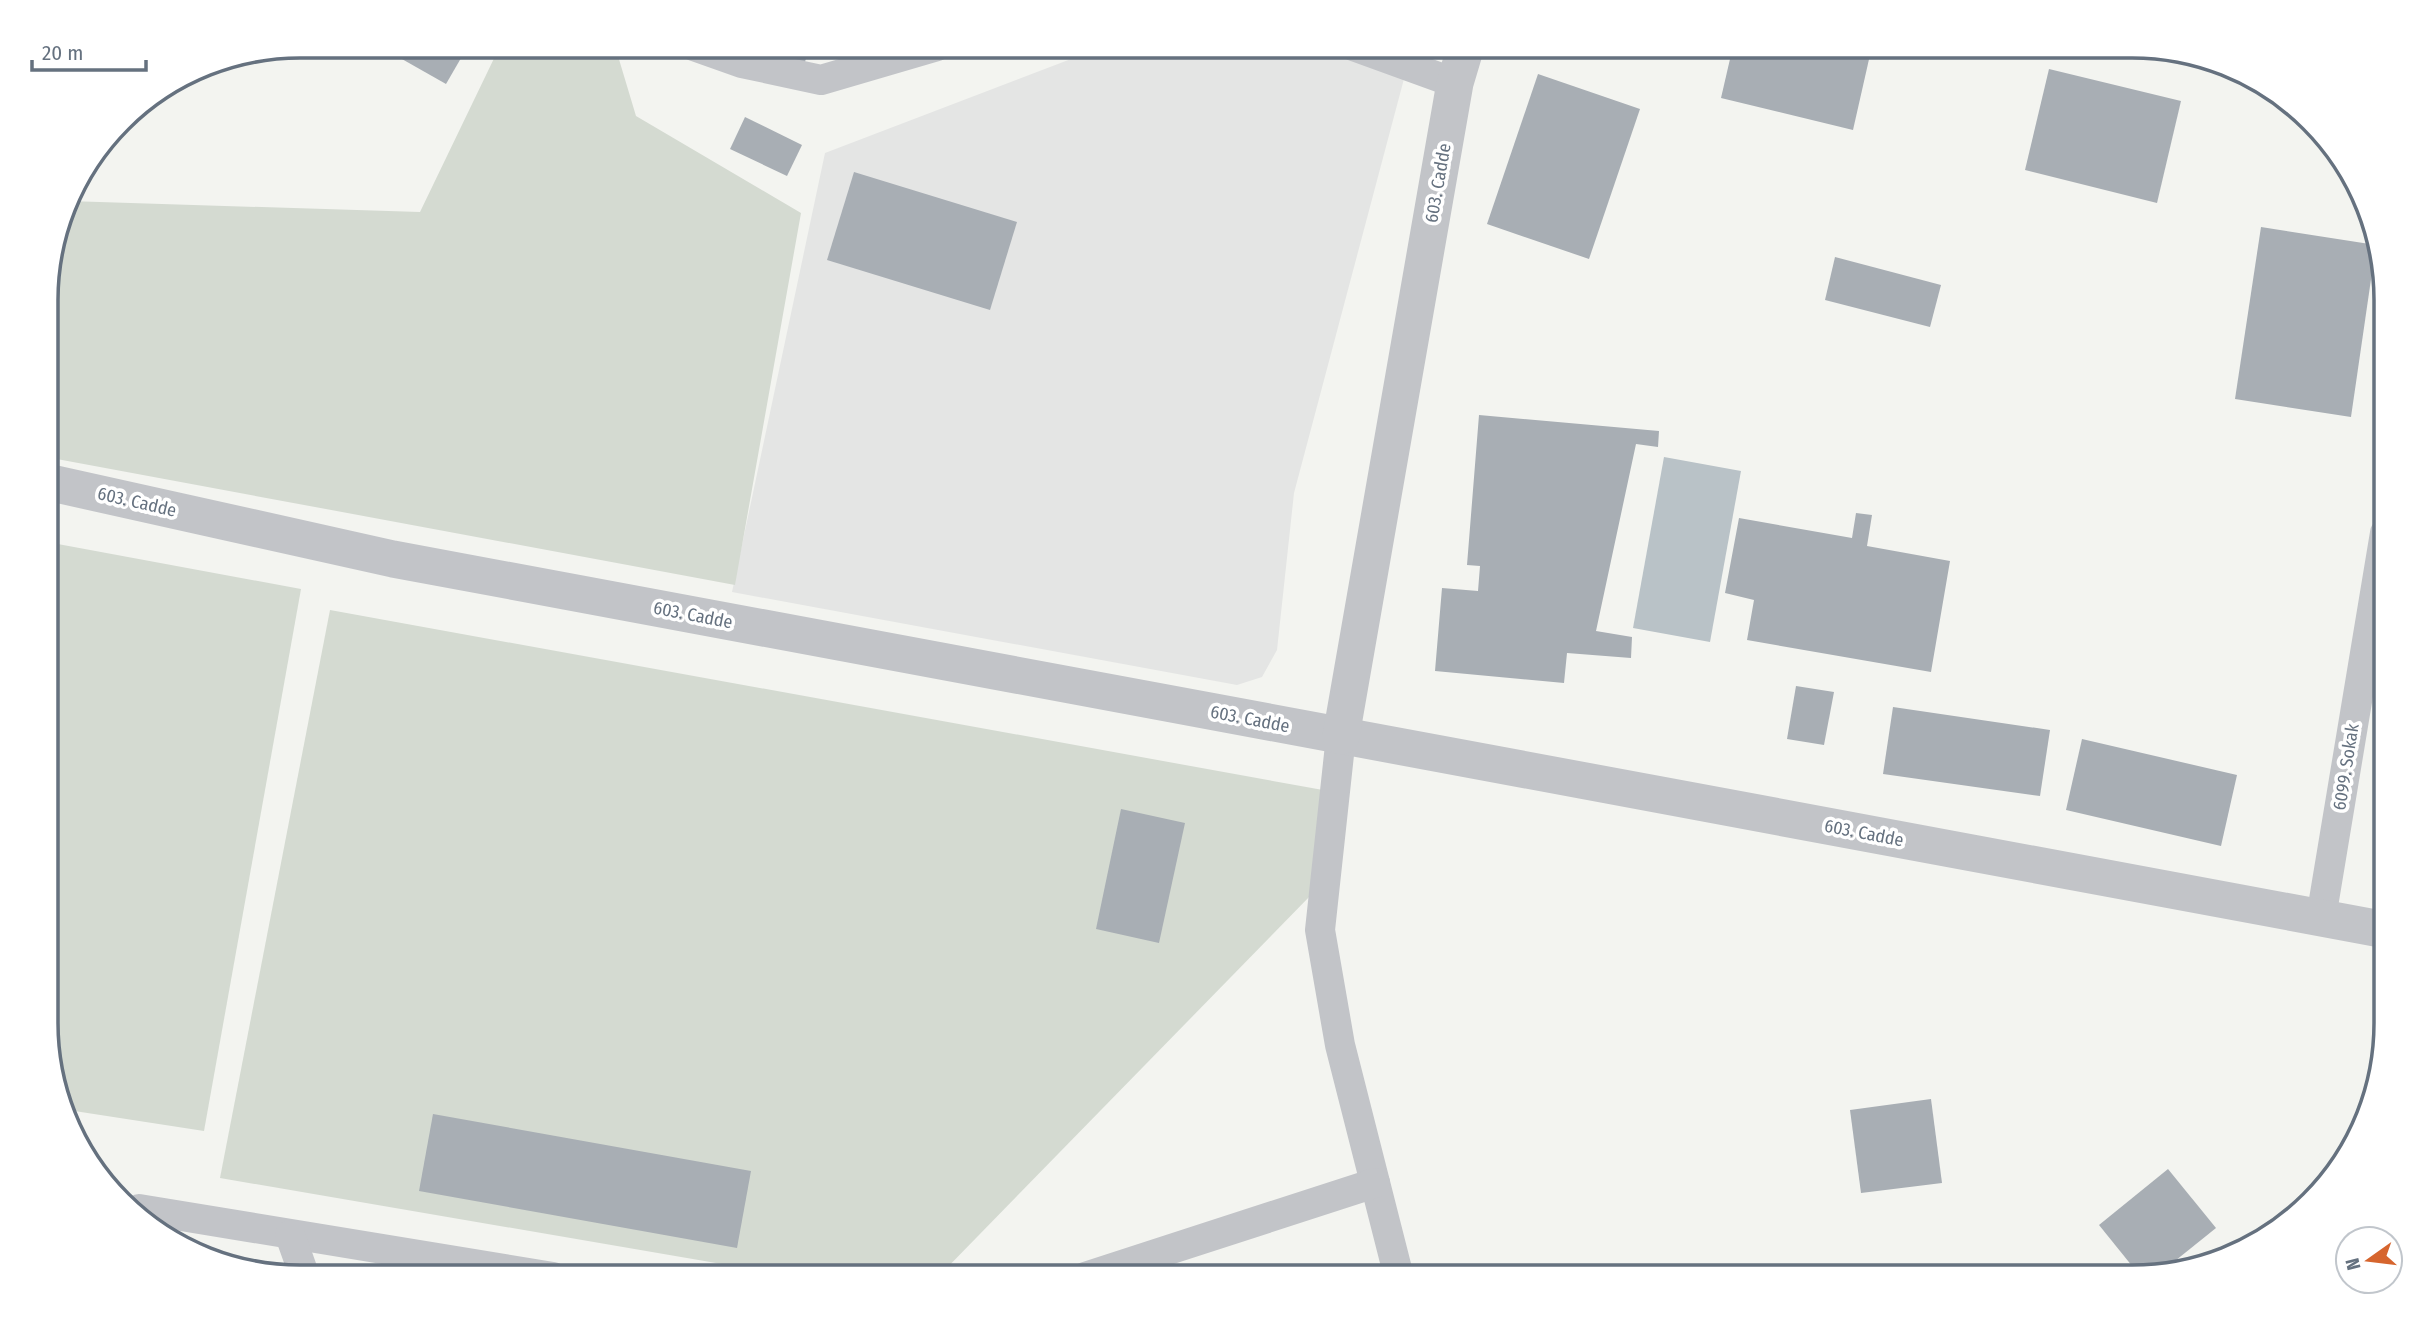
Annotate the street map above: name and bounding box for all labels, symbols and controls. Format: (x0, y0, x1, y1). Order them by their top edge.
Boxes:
scale bar (32, 28, 145, 72)
text: 20 m (42, 40, 83, 66)
street label: 603. Cadde (1420, 141, 1456, 224)
street label: 603. Cadde (95, 482, 179, 522)
street label: 603. Cadde (652, 597, 735, 633)
street label: 603. Cadde (1209, 701, 1292, 737)
street label: 6099. Sokak (2328, 722, 2364, 812)
street label: 603. Cadde (1823, 815, 1906, 851)
north arrow (2334, 1225, 2404, 1295)
text: N (2340, 1256, 2366, 1272)

